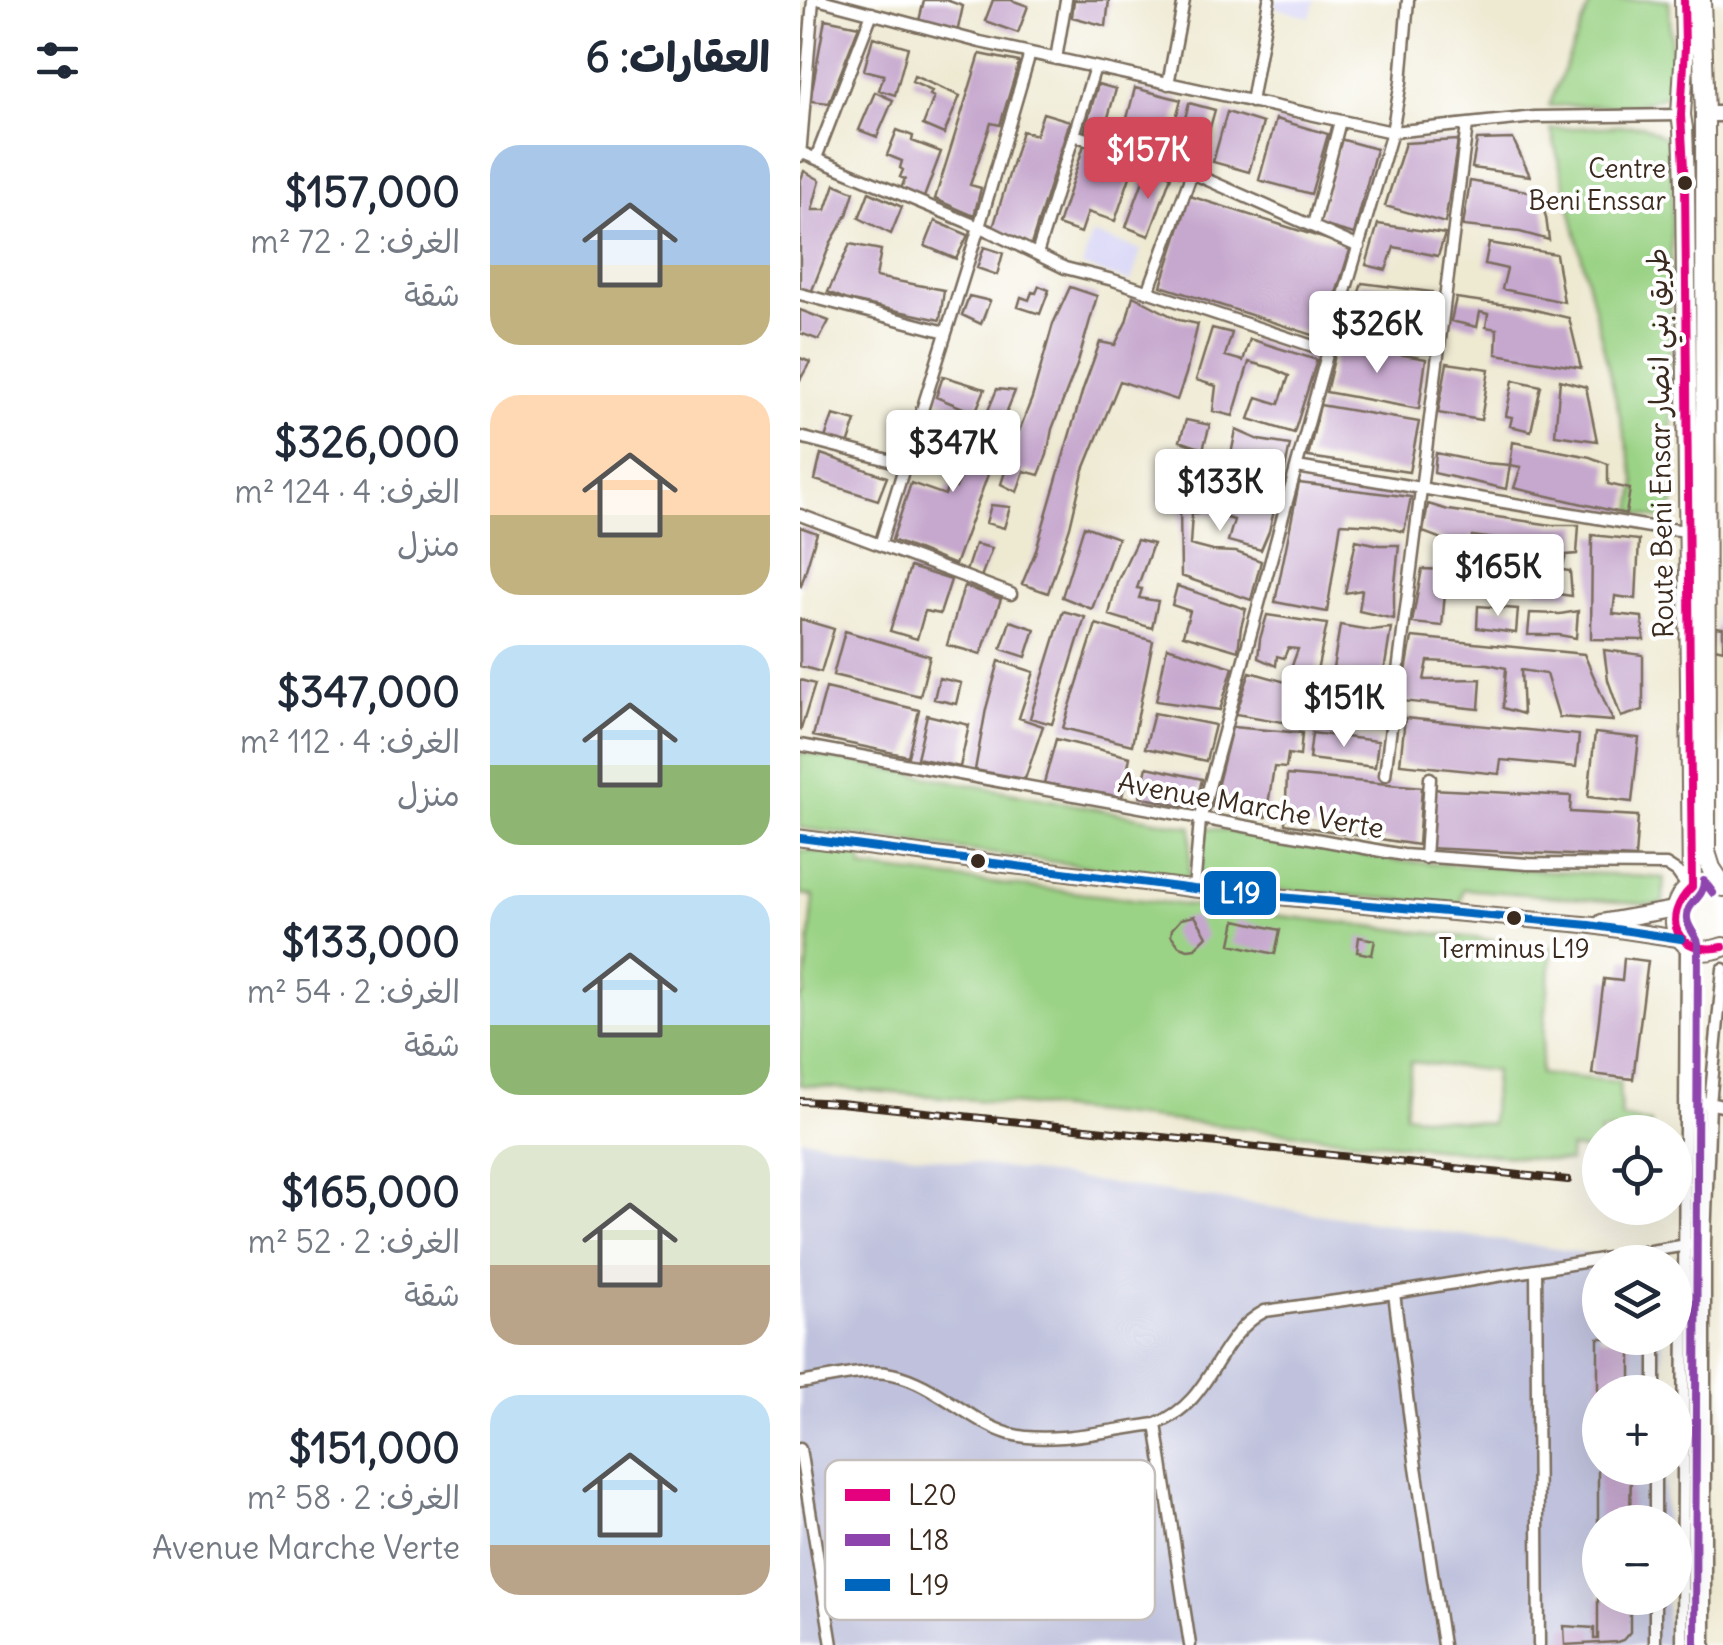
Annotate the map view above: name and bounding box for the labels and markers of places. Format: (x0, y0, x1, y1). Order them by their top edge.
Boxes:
pin: $157K (1078, 117, 1218, 202)
place label: Centre Beni Enssar (1529, 152, 1666, 217)
marker: Centre Beni Enssar (1675, 173, 1695, 193)
pin: $326K (1307, 291, 1447, 376)
pin: $347K (883, 410, 1023, 495)
pin: $133K (1150, 449, 1290, 534)
pin: $165K (1428, 534, 1568, 619)
pin: $151K (1274, 665, 1414, 750)
unlabelled marker (968, 851, 988, 871)
marker: Terminus L19 (1504, 908, 1524, 928)
place label: Terminus L19 (1438, 932, 1590, 965)

